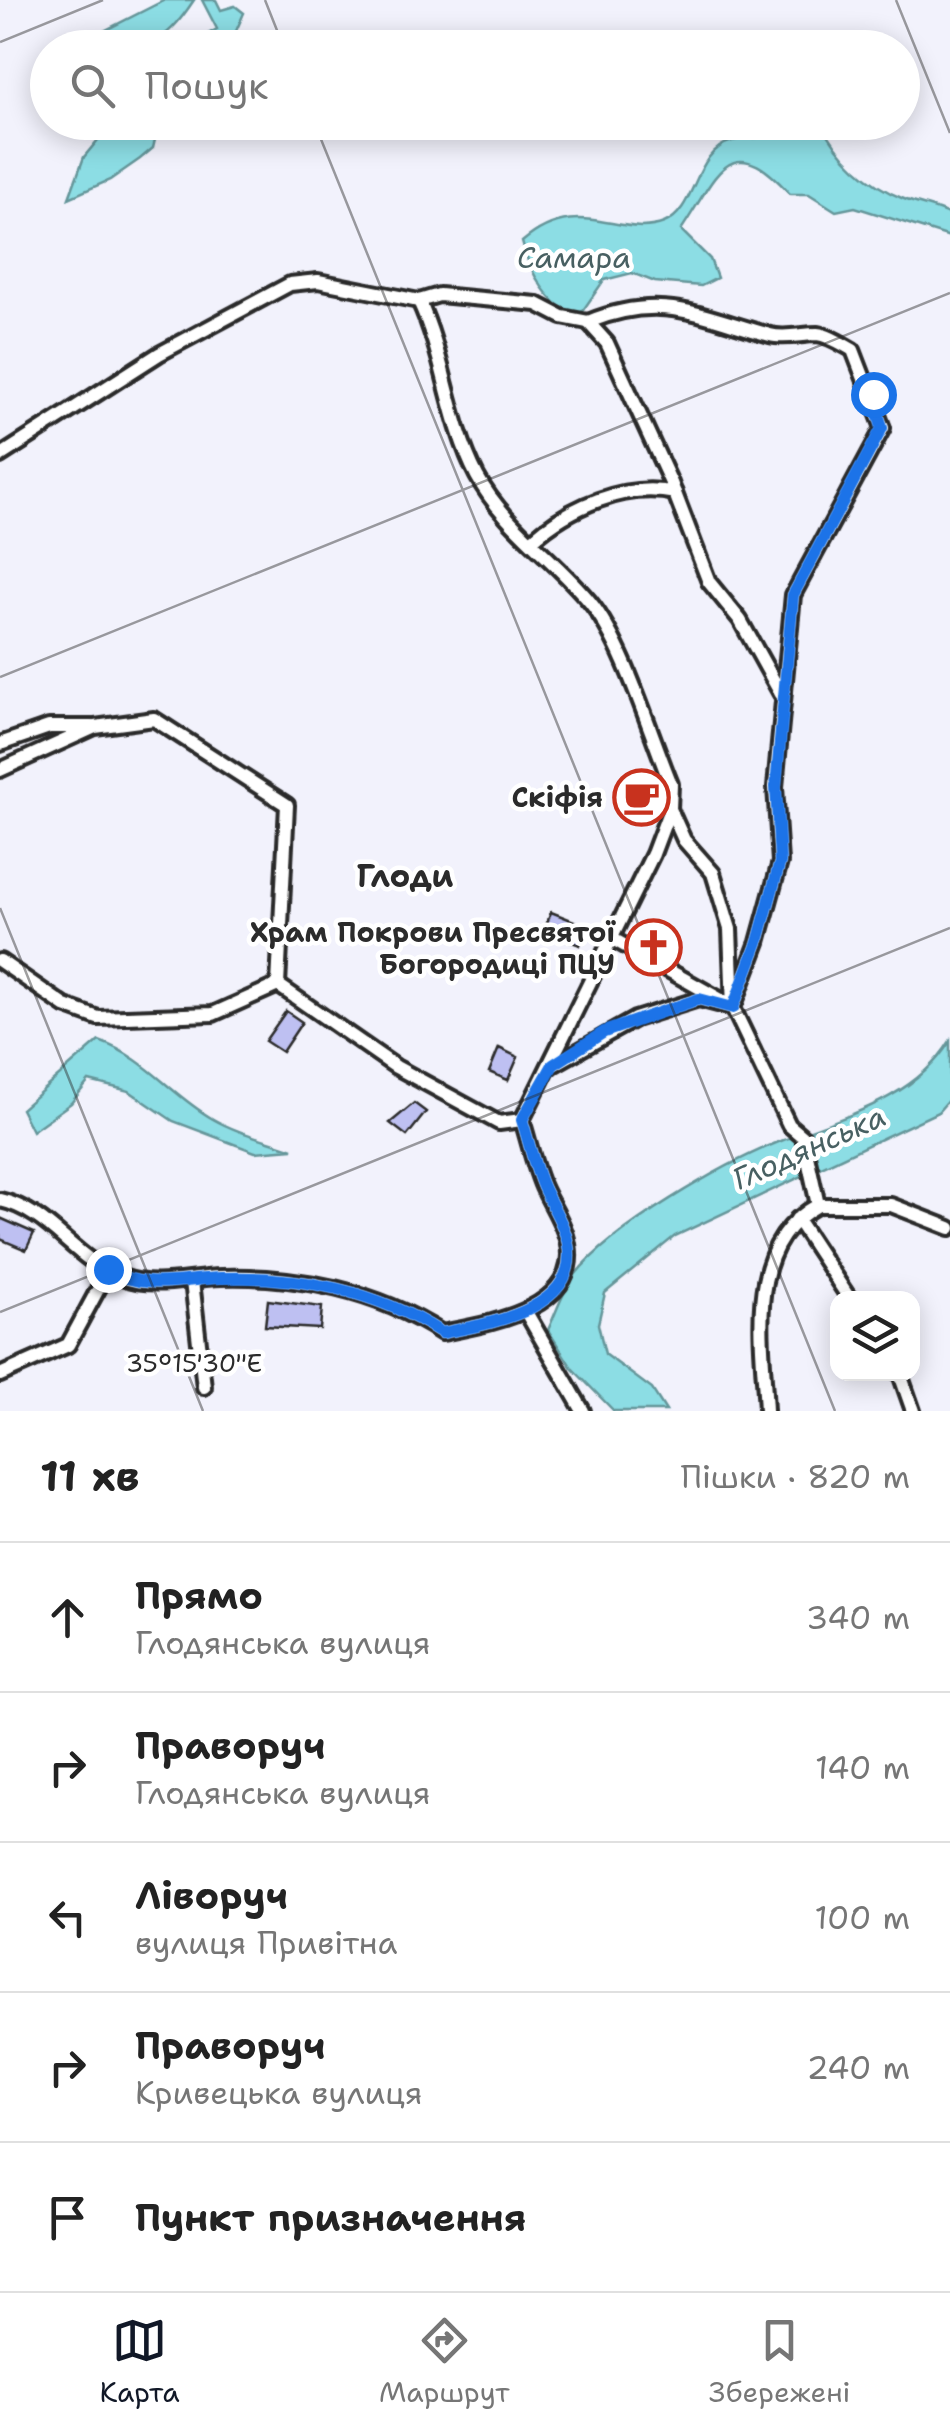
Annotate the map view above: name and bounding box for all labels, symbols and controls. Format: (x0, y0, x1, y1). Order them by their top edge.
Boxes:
search box (30, 30, 920, 140)
icon: search (65, 58, 120, 113)
text: Пошук (145, 60, 268, 111)
water label: Самара (517, 237, 631, 278)
route start (851, 372, 897, 418)
cafe icon: Скіфія (612, 767, 672, 827)
place label: Скіфія (512, 778, 603, 816)
district label: Глоди (356, 854, 454, 897)
place label: Храм Покрови Пресвятої Богородиці ПЦУ (250, 913, 616, 983)
church icon: Храм Покрови Пресвятої Богородиці ПЦУ (624, 918, 684, 978)
water label: Глодянська (726, 1095, 892, 1200)
route end (86, 1247, 132, 1293)
map controls (830, 1291, 920, 1381)
button: layers (830, 1291, 920, 1381)
text: 35°15'30"E (126, 1346, 262, 1380)
text: 11 хв (40, 1448, 139, 1504)
text: Пішки · 820 m (681, 1455, 910, 1498)
text: Прямо (135, 1570, 263, 1621)
icon: ahead (40, 1590, 95, 1645)
text: 340 m (806, 1596, 910, 1639)
text: Глодянська вулиця (135, 1621, 431, 1664)
text: Праворуч (135, 1720, 325, 1771)
icon: right (40, 1740, 95, 1795)
text: 140 m (815, 1746, 910, 1789)
text: Глодянська вулиця (135, 1771, 431, 1814)
text: Ліворуч (135, 1870, 288, 1921)
icon: left (40, 1890, 95, 1945)
text: 100 m (814, 1896, 910, 1939)
text: вулиця Привітна (135, 1921, 397, 1964)
text: Праворуч (135, 2020, 325, 2071)
icon: right (40, 2040, 95, 2095)
text: 240 m (807, 2046, 910, 2089)
text: Кривецька вулиця (135, 2071, 423, 2114)
icon: arrive (40, 2190, 95, 2245)
text: Пункт призначення (135, 2192, 526, 2243)
tab: Карта (100, 2313, 180, 2411)
tab: Маршрут (379, 2313, 510, 2411)
tab: Збережені (709, 2313, 850, 2411)

